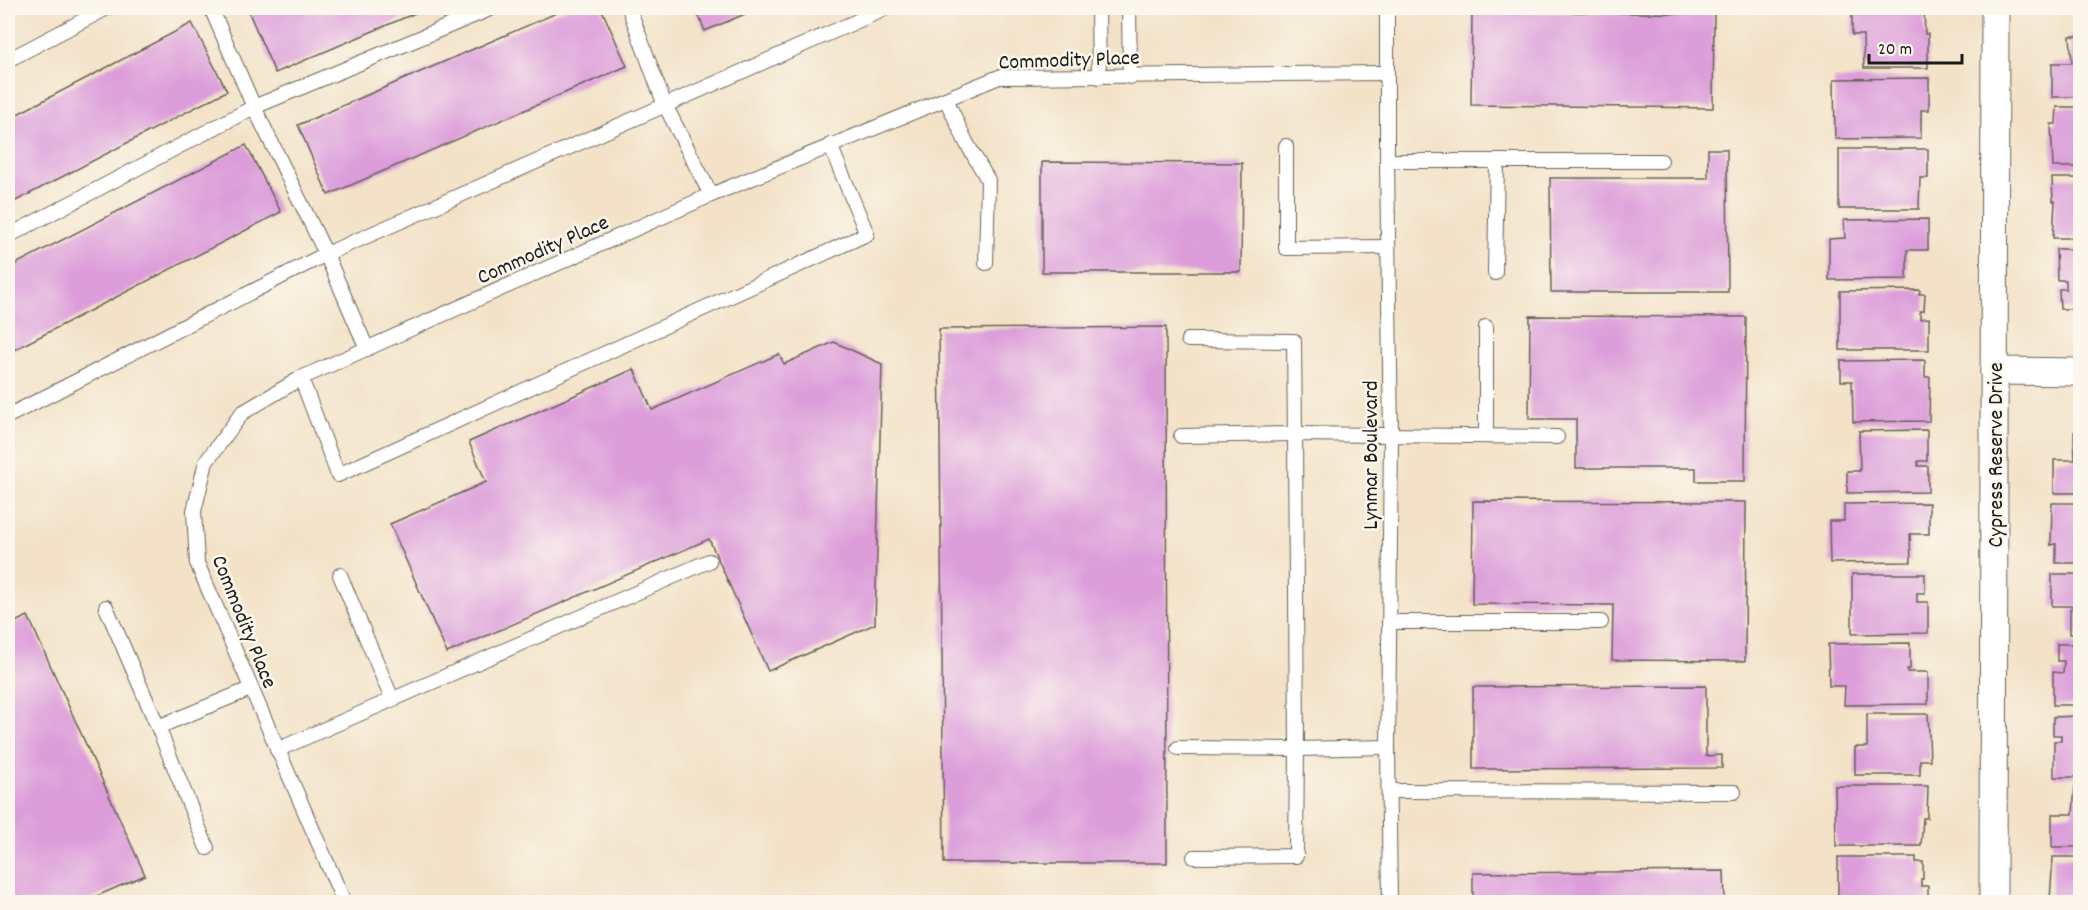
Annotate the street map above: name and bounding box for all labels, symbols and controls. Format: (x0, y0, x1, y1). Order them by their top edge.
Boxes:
scale bar (1869, 27, 1962, 65)
text: 20 m (1878, 38, 1912, 63)
street label: Commodity Place (998, 44, 1140, 79)
street label: Commodity Place (473, 208, 614, 294)
street label: Cypress Reserve Drive (1982, 362, 2013, 548)
street label: Lynmar Boulevard (1357, 380, 1388, 530)
street label: Commodity Place (202, 551, 284, 694)

